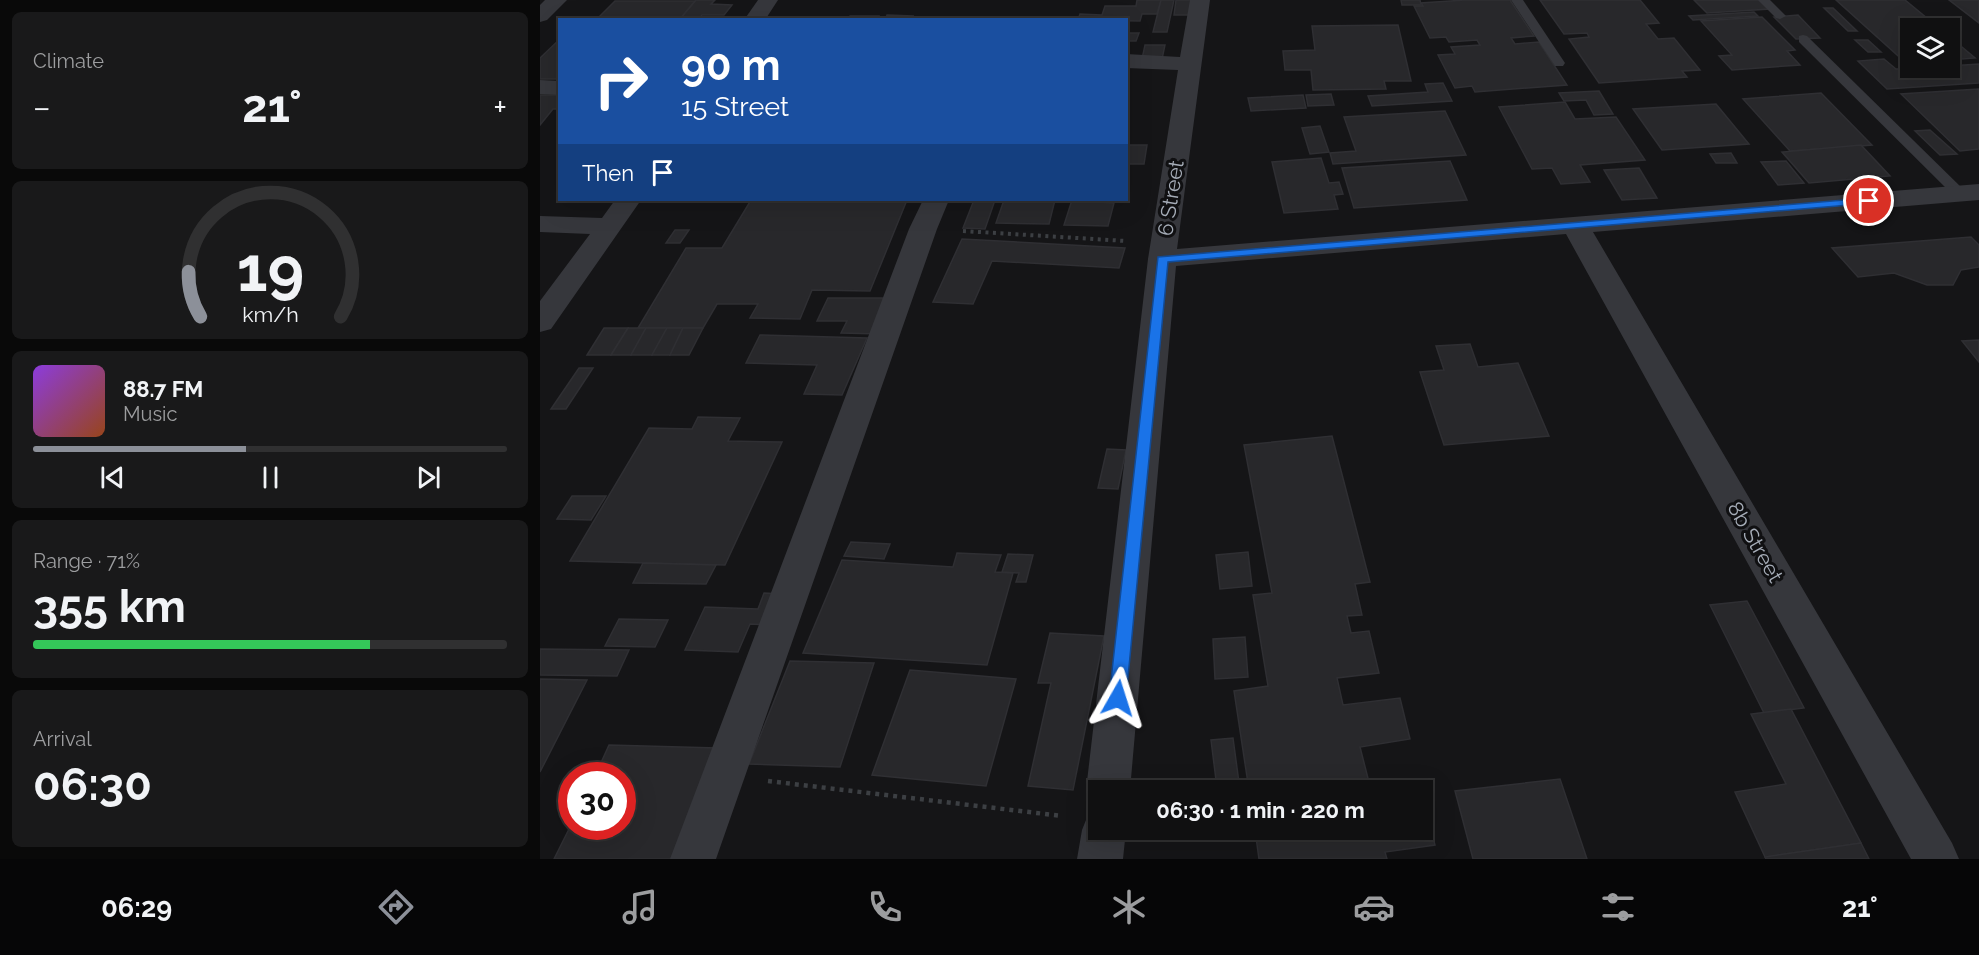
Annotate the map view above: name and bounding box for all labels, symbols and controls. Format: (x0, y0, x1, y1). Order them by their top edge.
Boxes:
map controls (1900, 18, 1960, 78)
button: layers (1900, 18, 1960, 78)
text: 90 m (681, 41, 781, 90)
icon: right (582, 42, 660, 120)
text: Climate (33, 49, 104, 73)
text: 21° (242, 80, 302, 133)
text: − (33, 88, 51, 127)
text: + (493, 88, 507, 127)
text: 15 Street (681, 91, 789, 122)
icon: arrive (646, 156, 679, 189)
street label: 6 Street (1152, 158, 1189, 238)
text: Then (582, 160, 634, 186)
pin (1843, 175, 1894, 226)
icon: arrive (1852, 184, 1885, 217)
text: 19 (236, 232, 304, 306)
text: km/h (242, 303, 298, 328)
text: 88.7 FM (123, 376, 203, 402)
text: Music (123, 402, 177, 426)
icon: previous (96, 461, 129, 494)
icon: pause (254, 461, 287, 494)
icon: next (412, 461, 445, 494)
street label: 8b Street (1722, 497, 1789, 587)
text: Range · 71% (33, 549, 140, 573)
text: 355 km (33, 580, 186, 633)
position arrow (1086, 666, 1150, 730)
text: Arrival (33, 727, 92, 751)
text: 06:30 (33, 758, 152, 811)
speed limit sign: 30 (558, 762, 636, 840)
text: 06:30 · 1 min · 220 m (1156, 797, 1365, 823)
icon: directions (375, 886, 417, 928)
icon: music (619, 886, 661, 928)
icon: phone (864, 886, 906, 928)
icon: climate (1108, 886, 1150, 928)
icon: car (1353, 886, 1395, 928)
icon: filters (1597, 886, 1639, 928)
text: 06:29 (101, 892, 172, 923)
text: 21° (1842, 892, 1878, 923)

